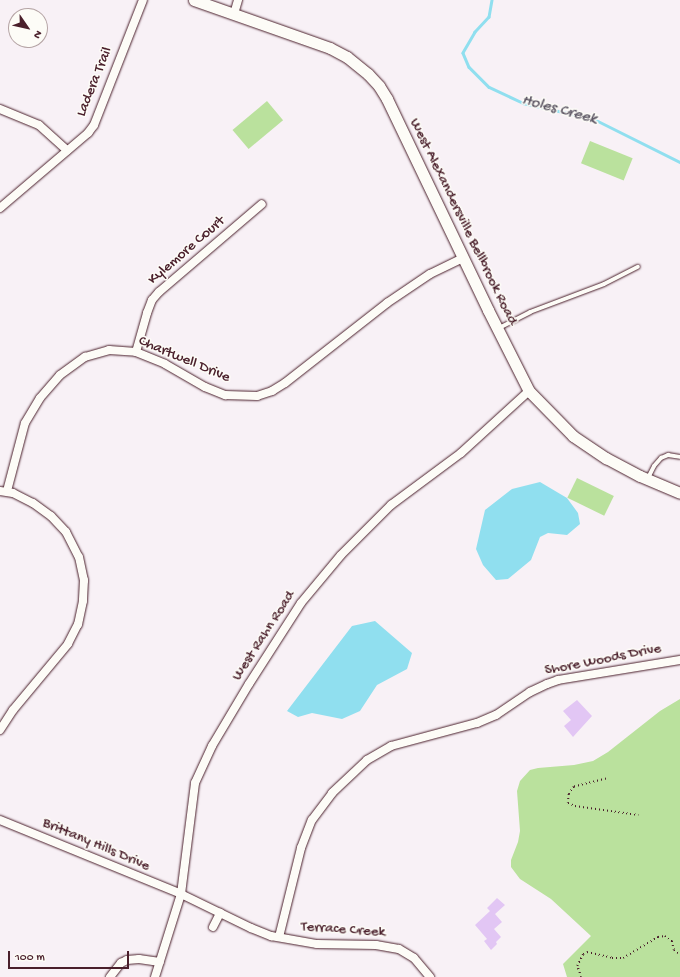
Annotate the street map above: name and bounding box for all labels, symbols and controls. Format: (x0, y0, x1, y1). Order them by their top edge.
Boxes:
north arrow (8, 8, 48, 48)
text: N (30, 28, 44, 40)
street label: Ladera Trail (73, 45, 117, 119)
water label: Holes Creek (519, 92, 599, 130)
street label: West Alexandersville Bellbrook Road (405, 116, 521, 328)
street label: Kylemore Court (145, 213, 229, 289)
street label: Chartwell Drive (135, 333, 233, 387)
street label: West Rahn Road (228, 588, 300, 684)
street label: Shore Woods Drive (543, 640, 663, 680)
street label: Brittany Hills Drive (40, 814, 152, 876)
street label: Terrace Creek (300, 918, 386, 942)
scale bar (10, 943, 131, 969)
text: 100 m (15, 951, 45, 965)

